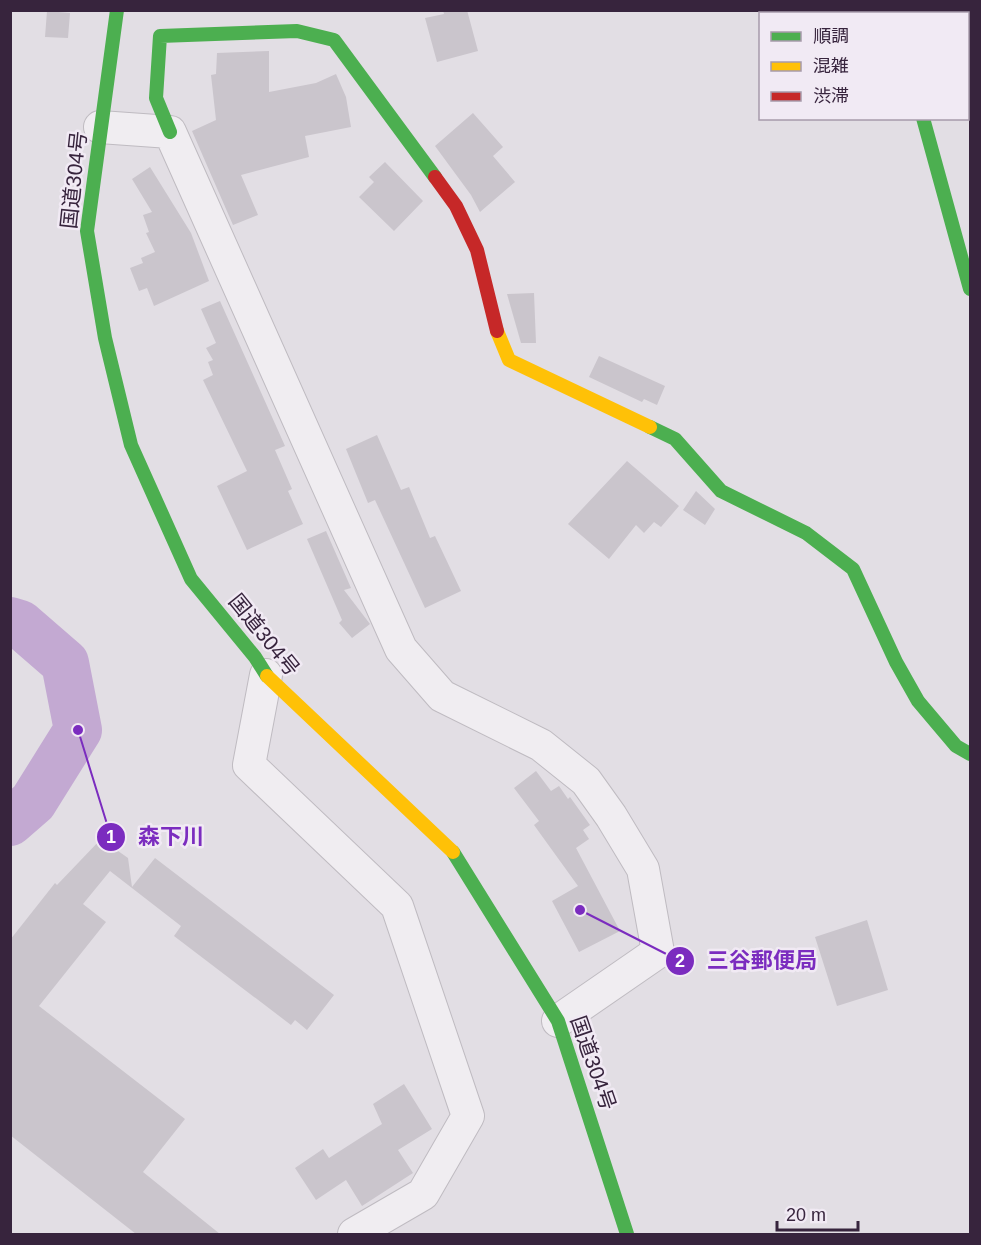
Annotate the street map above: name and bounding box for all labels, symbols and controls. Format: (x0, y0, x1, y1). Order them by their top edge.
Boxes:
legend (759, 12, 969, 120)
text: 順調 (813, 26, 849, 46)
text: 混雑 (813, 56, 849, 76)
text: 渋滞 (813, 86, 849, 106)
street label: 国道304号 (57, 130, 90, 230)
street label: 国道304号 (225, 589, 304, 680)
callout: 森下川 (96, 817, 216, 857)
text: 森下川 (138, 824, 204, 849)
text: 1 (106, 827, 116, 847)
callout: 三谷郵便局 (665, 941, 829, 981)
text: 三谷郵便局 (707, 948, 817, 973)
text: 2 (675, 951, 685, 971)
street label: 国道304号 (567, 1013, 620, 1113)
scale bar (777, 1194, 858, 1232)
text: 20 m (786, 1205, 826, 1225)

